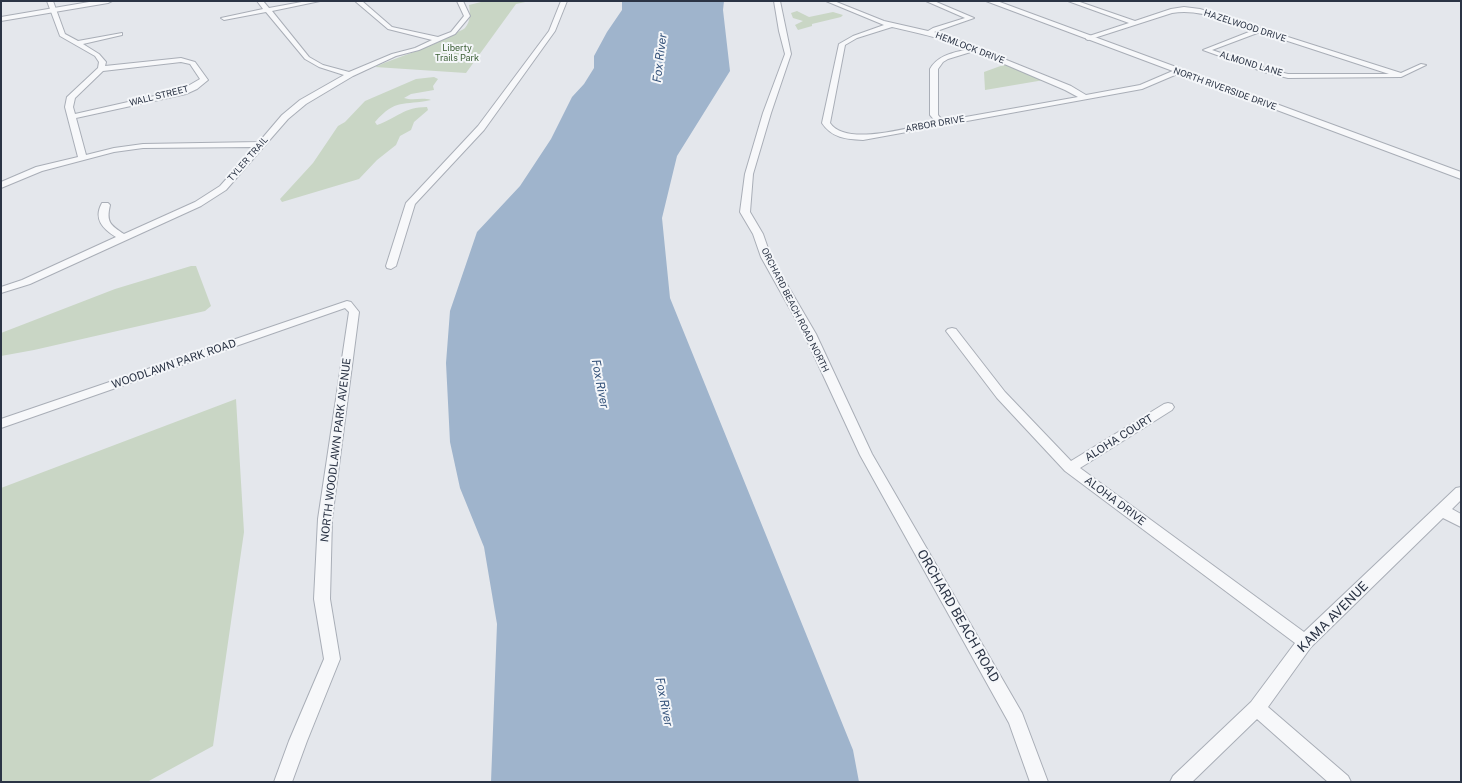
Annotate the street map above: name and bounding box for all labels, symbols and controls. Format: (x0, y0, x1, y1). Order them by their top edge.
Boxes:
street label: HAZELWOOD DRIVE (1202, 8, 1288, 44)
street label: HEMLOCK DRIVE (934, 30, 1006, 66)
water label: Fox River (650, 33, 670, 83)
park label: Liberty Trails Park (435, 43, 479, 64)
street label: ALMOND LANE (1218, 49, 1284, 79)
street label: NORTH RIVERSIDE DRIVE (1172, 65, 1278, 113)
street label: WALL STREET (128, 83, 190, 109)
street label: ARBOR DRIVE (905, 113, 965, 135)
street label: TYLER TRAIL (226, 134, 270, 184)
street label: ORCHARD BEACH ROAD NORTH (759, 246, 831, 374)
street label: WOODLAWN PARK ROAD (110, 336, 238, 392)
street label: NORTH WOODLAWN PARK AVENUE (318, 357, 354, 543)
water label: Fox River (588, 358, 612, 410)
street label: ALOHA COURT (1082, 412, 1156, 464)
street label: ALOHA DRIVE (1082, 474, 1148, 528)
street label: ORCHARD BEACH ROAD (914, 547, 1002, 685)
street label: KAMA AVENUE (1294, 578, 1372, 656)
water label: Fox River (652, 676, 676, 728)

